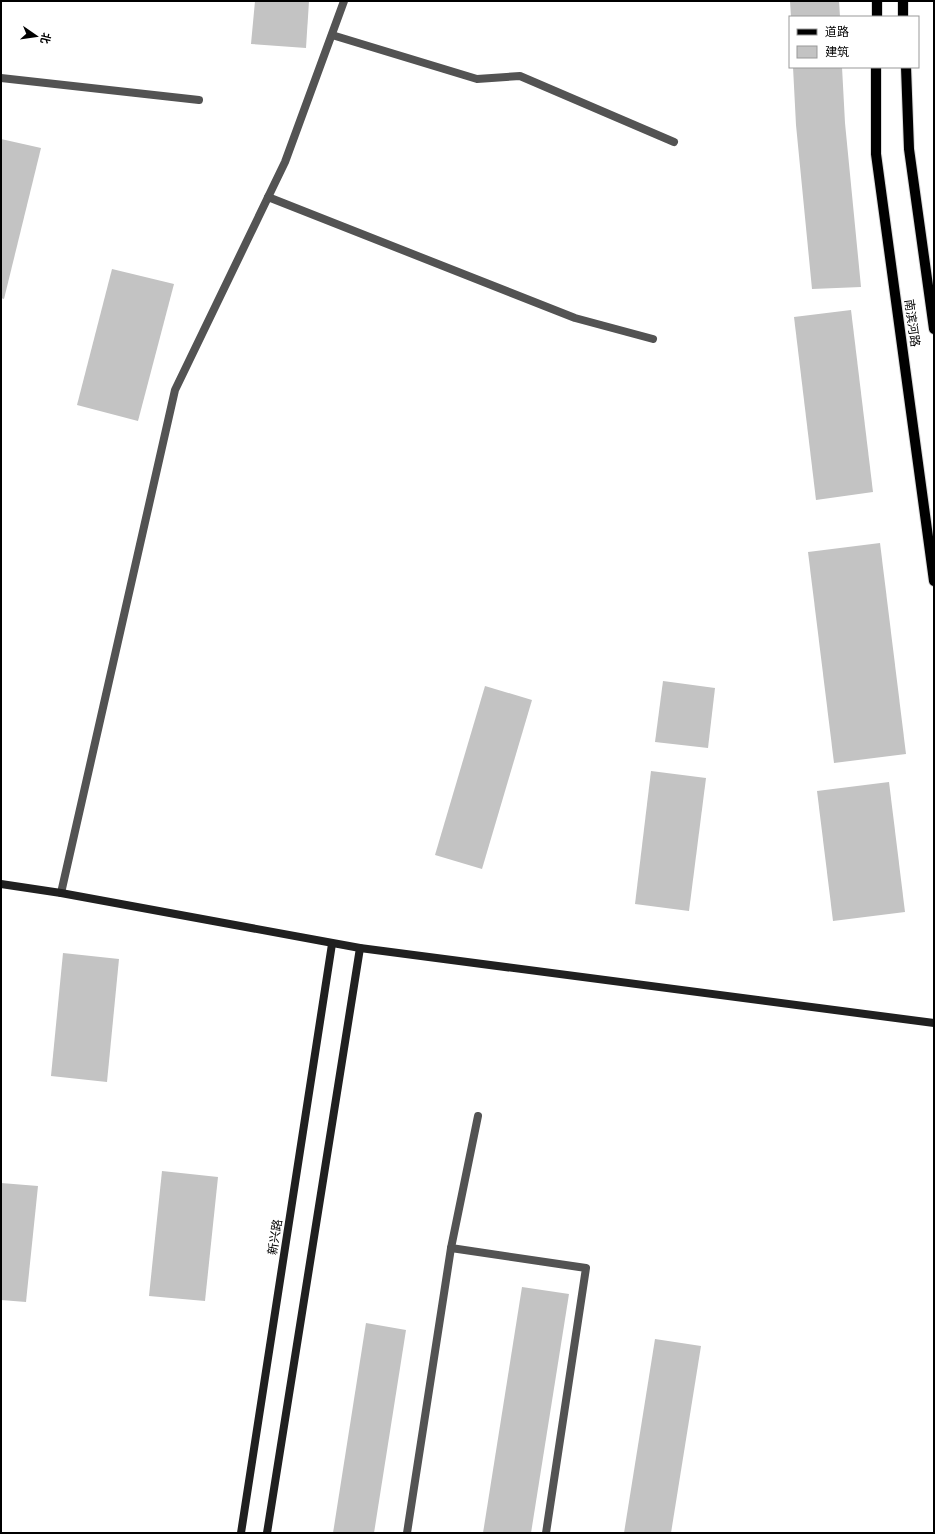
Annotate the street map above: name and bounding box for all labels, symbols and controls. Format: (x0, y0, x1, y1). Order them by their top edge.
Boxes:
north arrow (16, 16, 56, 56)
legend (789, 16, 919, 68)
text: 道路 (825, 24, 849, 39)
text: 北 (38, 31, 54, 45)
text: 建筑 (825, 44, 849, 59)
street label: 南滨河路 (902, 298, 923, 348)
street label: 新兴路 (264, 1218, 285, 1256)

